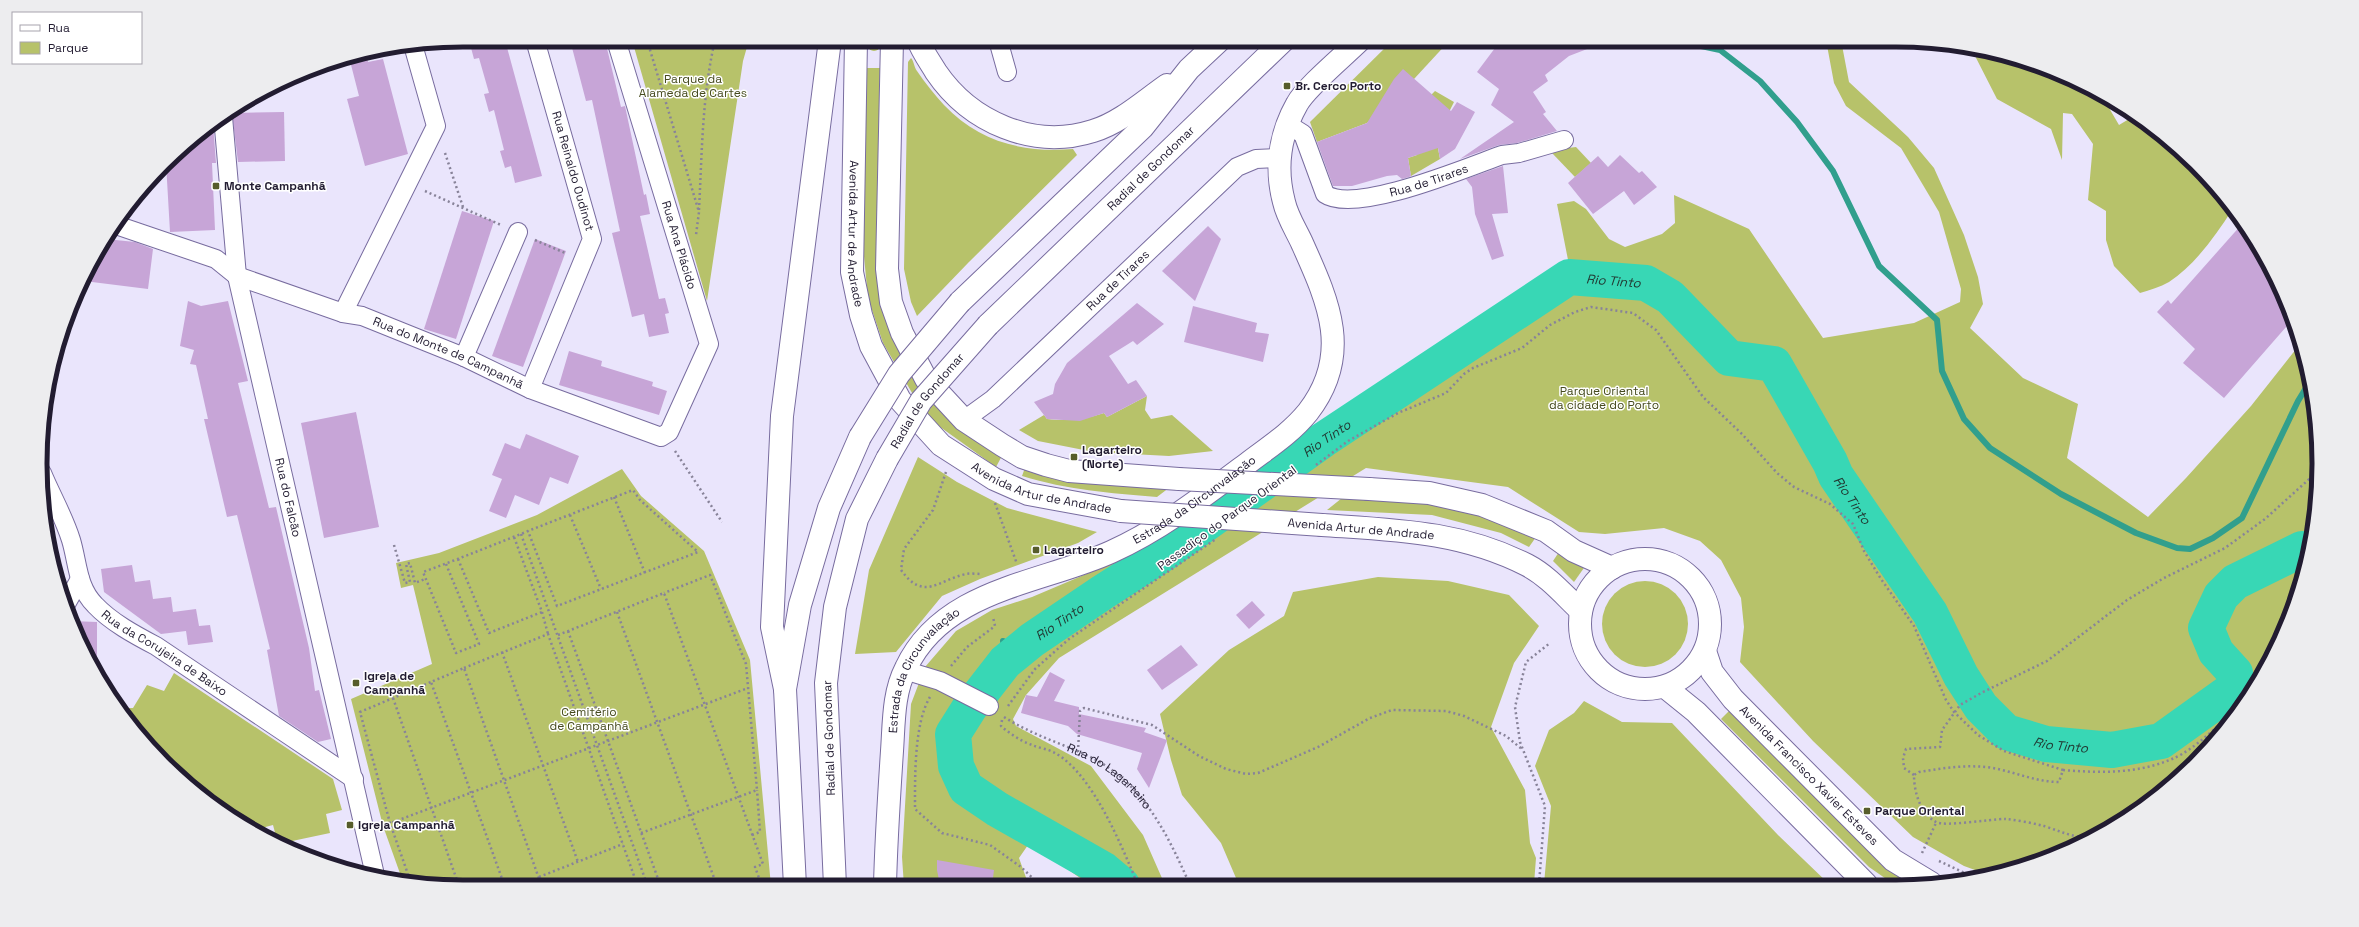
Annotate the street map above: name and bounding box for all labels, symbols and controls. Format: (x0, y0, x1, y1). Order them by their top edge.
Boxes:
legend (12, 12, 142, 64)
text: Rua (48, 20, 70, 36)
text: Parque (48, 40, 88, 56)
park label: Parque da Alameda de Cartes (639, 71, 747, 101)
place label: Br. Cerco Porto (1295, 78, 1381, 94)
marker: Br. Cerco Porto (1282, 81, 1292, 91)
street label: Rua Reinaldo Oudinot (548, 109, 598, 233)
street label: Radial de Gondomar (1104, 122, 1198, 214)
street label: Avenida Artur de Andrade (844, 160, 867, 309)
street label: Rua de Tirares (1388, 160, 1470, 201)
place label: Monte Campanhã (224, 178, 326, 194)
marker: Monte Campanhã (211, 181, 221, 191)
street label: Rua Ana Plácido (658, 199, 700, 291)
street label: Rua de Tirares (1083, 246, 1153, 314)
water label: Rio Tinto (1585, 270, 1642, 292)
street label: Rua do Monte de Campanhã (371, 313, 526, 393)
street label: Radial de Gondomar (887, 349, 968, 452)
park label: Parque Oriental da cidade do Porto (1549, 383, 1659, 413)
water label: Rio Tinto (1299, 416, 1355, 461)
place label: Lagarteiro (Norte) (1082, 442, 1142, 472)
marker: Lagarteiro (Norte) (1069, 452, 1079, 462)
street label: Estrada da Circunvalação (1130, 452, 1259, 548)
street label: Rua do Falcão (271, 456, 305, 539)
street label: Avenida Artur de Andrade (968, 459, 1113, 517)
street label: Passadiço do Parque Oriental (1154, 462, 1300, 574)
water label: Rio Tinto (1830, 473, 1875, 529)
street label: Avenida Artur de Andrade (1287, 515, 1435, 543)
place label: Lagarteiro (1044, 542, 1104, 558)
marker: Lagarteiro (1031, 545, 1041, 555)
water label: Rio Tinto (1032, 599, 1088, 644)
street label: Estrada da Circunvalação (885, 604, 963, 734)
street label: Rua da Corujeira de Baixo (98, 607, 230, 700)
place label: Igreja de Campanhã (364, 668, 425, 698)
marker: Igreja de Campanhã (351, 678, 361, 688)
street label: Radial de Gondomar (819, 680, 839, 796)
street label: Avenida Francisco Xavier Esteves (1736, 702, 1882, 849)
park label: Cemitério de Campanhã (549, 704, 629, 734)
water label: Rio Tinto (2031, 733, 2090, 757)
street label: Rua do Lagarteiro (1065, 740, 1155, 813)
place label: Parque Oriental (1875, 803, 1964, 819)
marker: Parque Oriental (1862, 806, 1872, 816)
place label: Igreja Campanhã (358, 817, 455, 833)
marker: Igreja Campanhã (345, 820, 355, 830)

